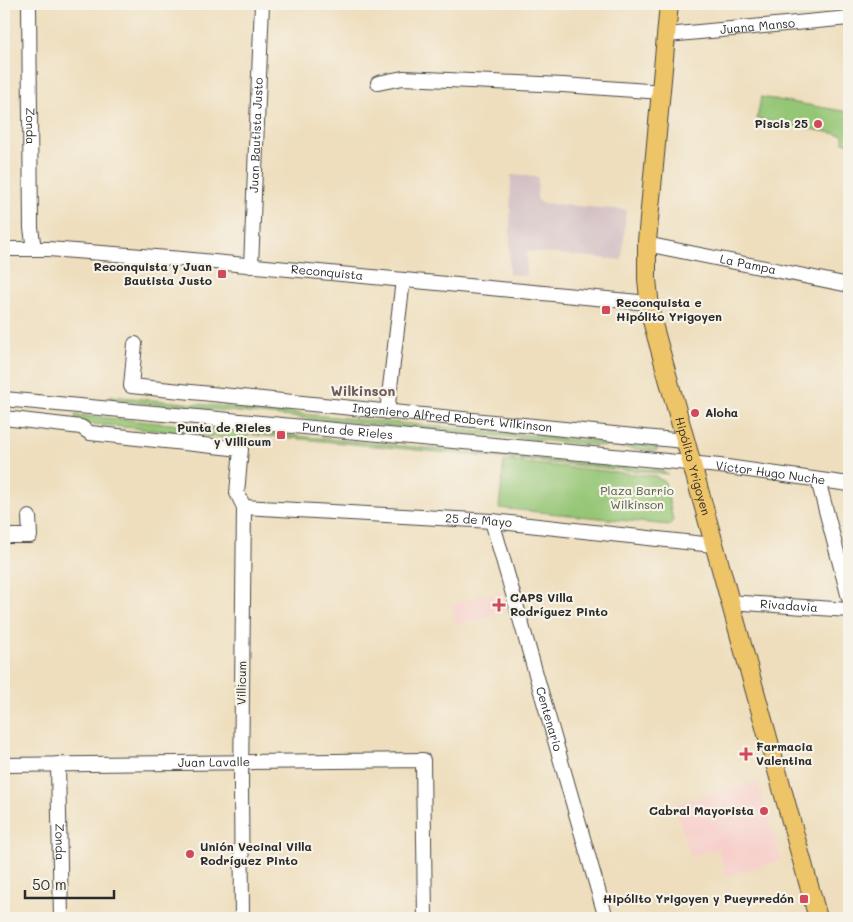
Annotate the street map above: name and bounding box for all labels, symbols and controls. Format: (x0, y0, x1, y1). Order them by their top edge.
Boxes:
street label: Juana Manso (719, 14, 796, 37)
street label: Juan Bautista Justo (245, 77, 266, 193)
street label: Zonda (23, 107, 39, 145)
place label: Piscis 25 (754, 115, 808, 131)
marker: Piscis 25 (812, 118, 824, 130)
street label: La Pampa (719, 250, 778, 277)
place label: Reconquista y Juan Bautista Justo (94, 258, 212, 288)
street label: Reconquista (290, 260, 364, 283)
marker: Reconquista y Juan Bautista Justo (216, 268, 228, 280)
place label: Reconquista e Hipólito Yrigoyen (616, 294, 722, 324)
marker: Reconquista e Hipólito Yrigoyen (600, 304, 612, 316)
district label: Wilkinson (331, 381, 395, 400)
street label: Ingeniero Alfred Robert Wilkinson (352, 399, 553, 435)
place label: Aloha (705, 404, 738, 420)
marker: Aloha (689, 407, 701, 419)
street label: Hipólito Yrigoyen (672, 415, 715, 517)
street label: Punta de Rieles (301, 418, 394, 442)
place label: Punta de Rieles y Villicum (177, 419, 271, 449)
marker: Punta de Rieles y Villicum (275, 429, 287, 441)
street label: Víctor Hugo Nuche (715, 457, 826, 488)
park label: Plaza Barrio Wilkinson (600, 482, 674, 512)
street label: 25 de Mayo (445, 509, 513, 530)
place label: CAPS Villa Rodríguez Pinto (510, 589, 608, 619)
street label: Rivadavia (760, 595, 818, 615)
marker: CAPS Villa Rodríguez Pinto (492, 598, 506, 612)
street label: Villicum (233, 661, 249, 705)
street label: Centenario (533, 685, 567, 753)
place label: Farmacia Valentina (756, 738, 813, 768)
marker: Farmacia Valentina (740, 748, 752, 760)
street label: Juan Lavalle (178, 753, 250, 770)
place label: Cabral Mayorista (649, 802, 754, 818)
marker: Cabral Mayorista (758, 805, 770, 817)
street label: Zonda (52, 823, 69, 861)
place label: Unión Vecinal Villa Rodríguez Pinto (200, 838, 312, 868)
marker: Unión Vecinal Villa Rodríguez Pinto (184, 848, 196, 860)
scale bar (25, 867, 114, 899)
text: 50 m (32, 874, 67, 894)
place label: Hipólito Yrigoyen y Pueyrredón (603, 890, 794, 906)
marker: Hipólito Yrigoyen y Pueyrredón (798, 893, 810, 905)

